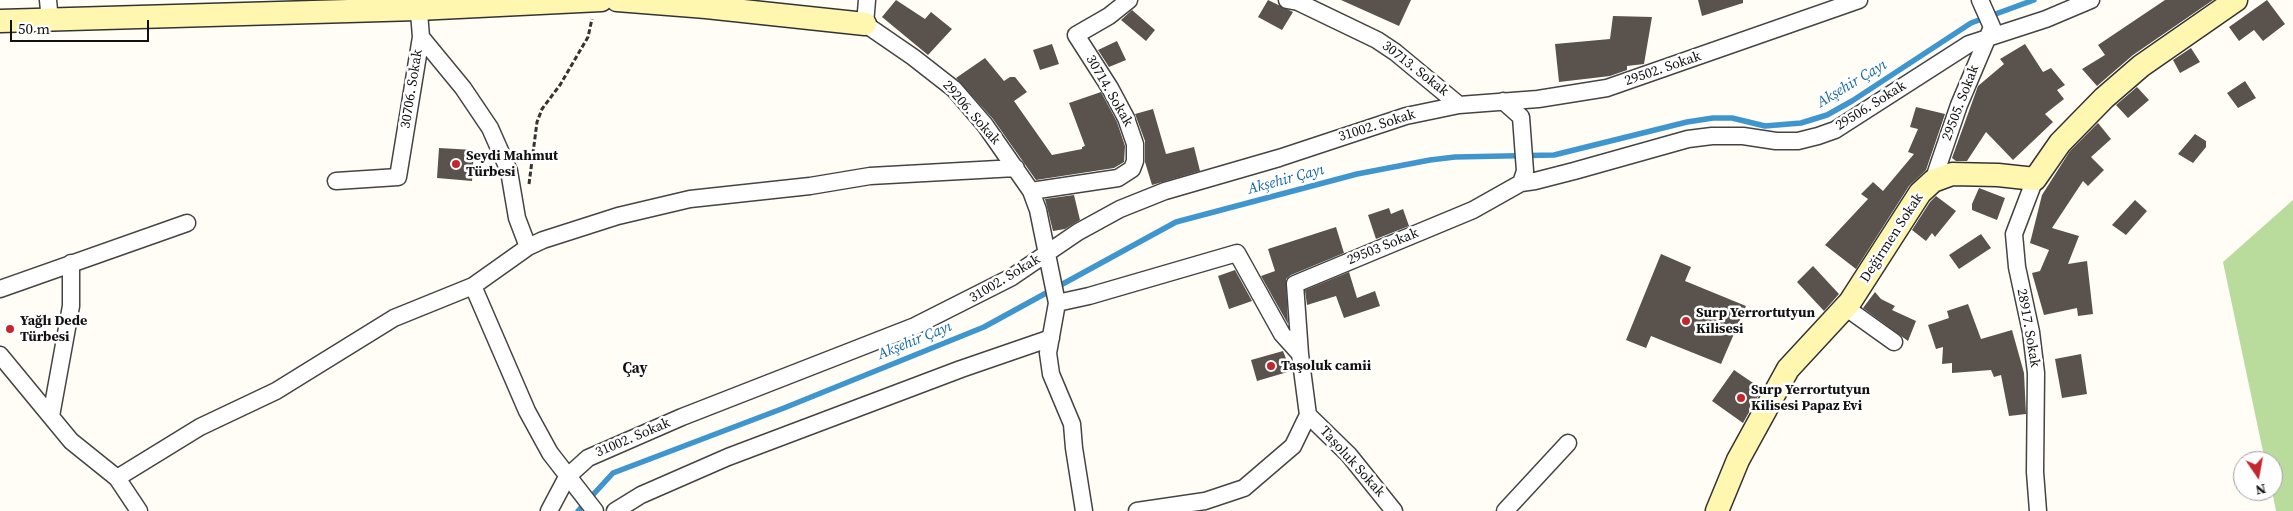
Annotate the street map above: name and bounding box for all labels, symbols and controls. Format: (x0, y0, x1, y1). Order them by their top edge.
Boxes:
scale bar (12, 10, 151, 42)
text: 50 m (18, 18, 50, 39)
street label: 30713. Sokak (1378, 38, 1452, 100)
street label: 30706. Sokak (397, 48, 427, 130)
street label: 29502. Sokak (1623, 48, 1703, 90)
street label: 30714. Sokak (1082, 52, 1136, 130)
water label: Akşehir Çayı (1814, 56, 1890, 112)
street label: 29505. Sokak (1939, 63, 1983, 143)
street label: 29206. Sokak (939, 77, 1003, 149)
street label: 29506. Sokak (1833, 78, 1909, 134)
street label: 31002. Sokak (1336, 106, 1418, 146)
place label: Seydi Mahmut Türbesi (466, 148, 558, 180)
marker: Seydi Mahmut Türbesi (450, 158, 462, 170)
water label: Akşehir Çayı (1246, 161, 1326, 199)
street label: Değirmen Sokak (1857, 190, 1927, 286)
street label: 29503 Sokak (1345, 225, 1421, 269)
street label: 31002. Sokak (967, 251, 1043, 307)
street label: 28917. Sokak (2013, 287, 2043, 369)
place label: Surp Yerrortutyun Kilisesi (1696, 305, 1815, 338)
place label: Yağlı Dede Türbesi (20, 313, 87, 346)
marker: Surp Yerrortutyun Kilisesi (1680, 315, 1692, 327)
water label: Akşehir Çayı (875, 318, 955, 364)
marker: Yağlı Dede Türbesi (4, 323, 16, 335)
place label: Taşoluk camii (1281, 358, 1371, 374)
district label: Çay (622, 360, 648, 378)
marker: Taşoluk camii (1265, 360, 1277, 372)
place label: Surp Yerrortutyun Kilisesi Papaz Evi (1751, 382, 1870, 414)
marker: Surp Yerrortutyun Kilisesi Papaz Evi (1735, 392, 1747, 404)
street label: 31002. Sokak (593, 415, 673, 461)
street label: Taşoluk Sokak (1316, 423, 1388, 501)
north arrow (2233, 451, 2283, 501)
text: N (2254, 479, 2268, 501)

